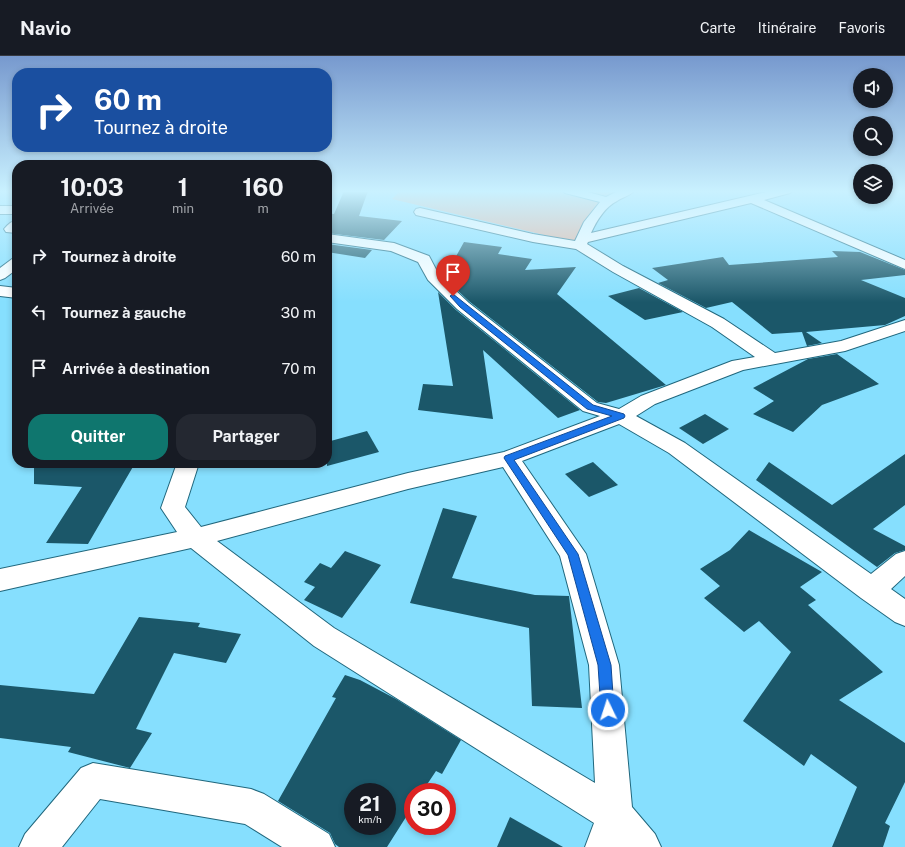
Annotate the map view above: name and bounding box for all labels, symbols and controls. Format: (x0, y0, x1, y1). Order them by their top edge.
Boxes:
text: Navio (20, 17, 71, 39)
text: Carte (700, 20, 736, 36)
text: Itinéraire (758, 20, 816, 36)
text: Favoris (838, 20, 885, 36)
map controls (853, 68, 893, 204)
button: sound (853, 68, 893, 108)
text: 60 m (94, 83, 162, 116)
icon: right (28, 84, 80, 136)
button: search (853, 116, 893, 156)
text: Tournez à droite (94, 117, 228, 138)
button: layers (853, 164, 893, 204)
text: 10:03 (60, 173, 124, 201)
text: 1 (178, 173, 188, 201)
text: 160 (242, 173, 284, 201)
text: Arrivée (70, 201, 114, 216)
text: min (172, 201, 194, 216)
text: m (257, 201, 269, 216)
icon: right (28, 245, 50, 267)
text: Tournez à droite (62, 248, 176, 265)
text: 60 m (281, 248, 316, 265)
pin (436, 255, 470, 296)
icon: arrive (442, 261, 464, 283)
icon: left (28, 301, 50, 323)
text: Tournez à gauche (62, 304, 186, 321)
text: 30 m (281, 304, 316, 321)
icon: arrive (28, 357, 50, 379)
text: Arrivée à destination (62, 360, 210, 377)
text: 70 m (281, 360, 316, 377)
button: Quitter (28, 414, 168, 460)
button: Partager (176, 414, 316, 460)
position arrow (587, 689, 629, 731)
speed limit sign: 30 (404, 783, 456, 835)
text: 21 (359, 792, 381, 816)
text: km/h (358, 813, 382, 825)

